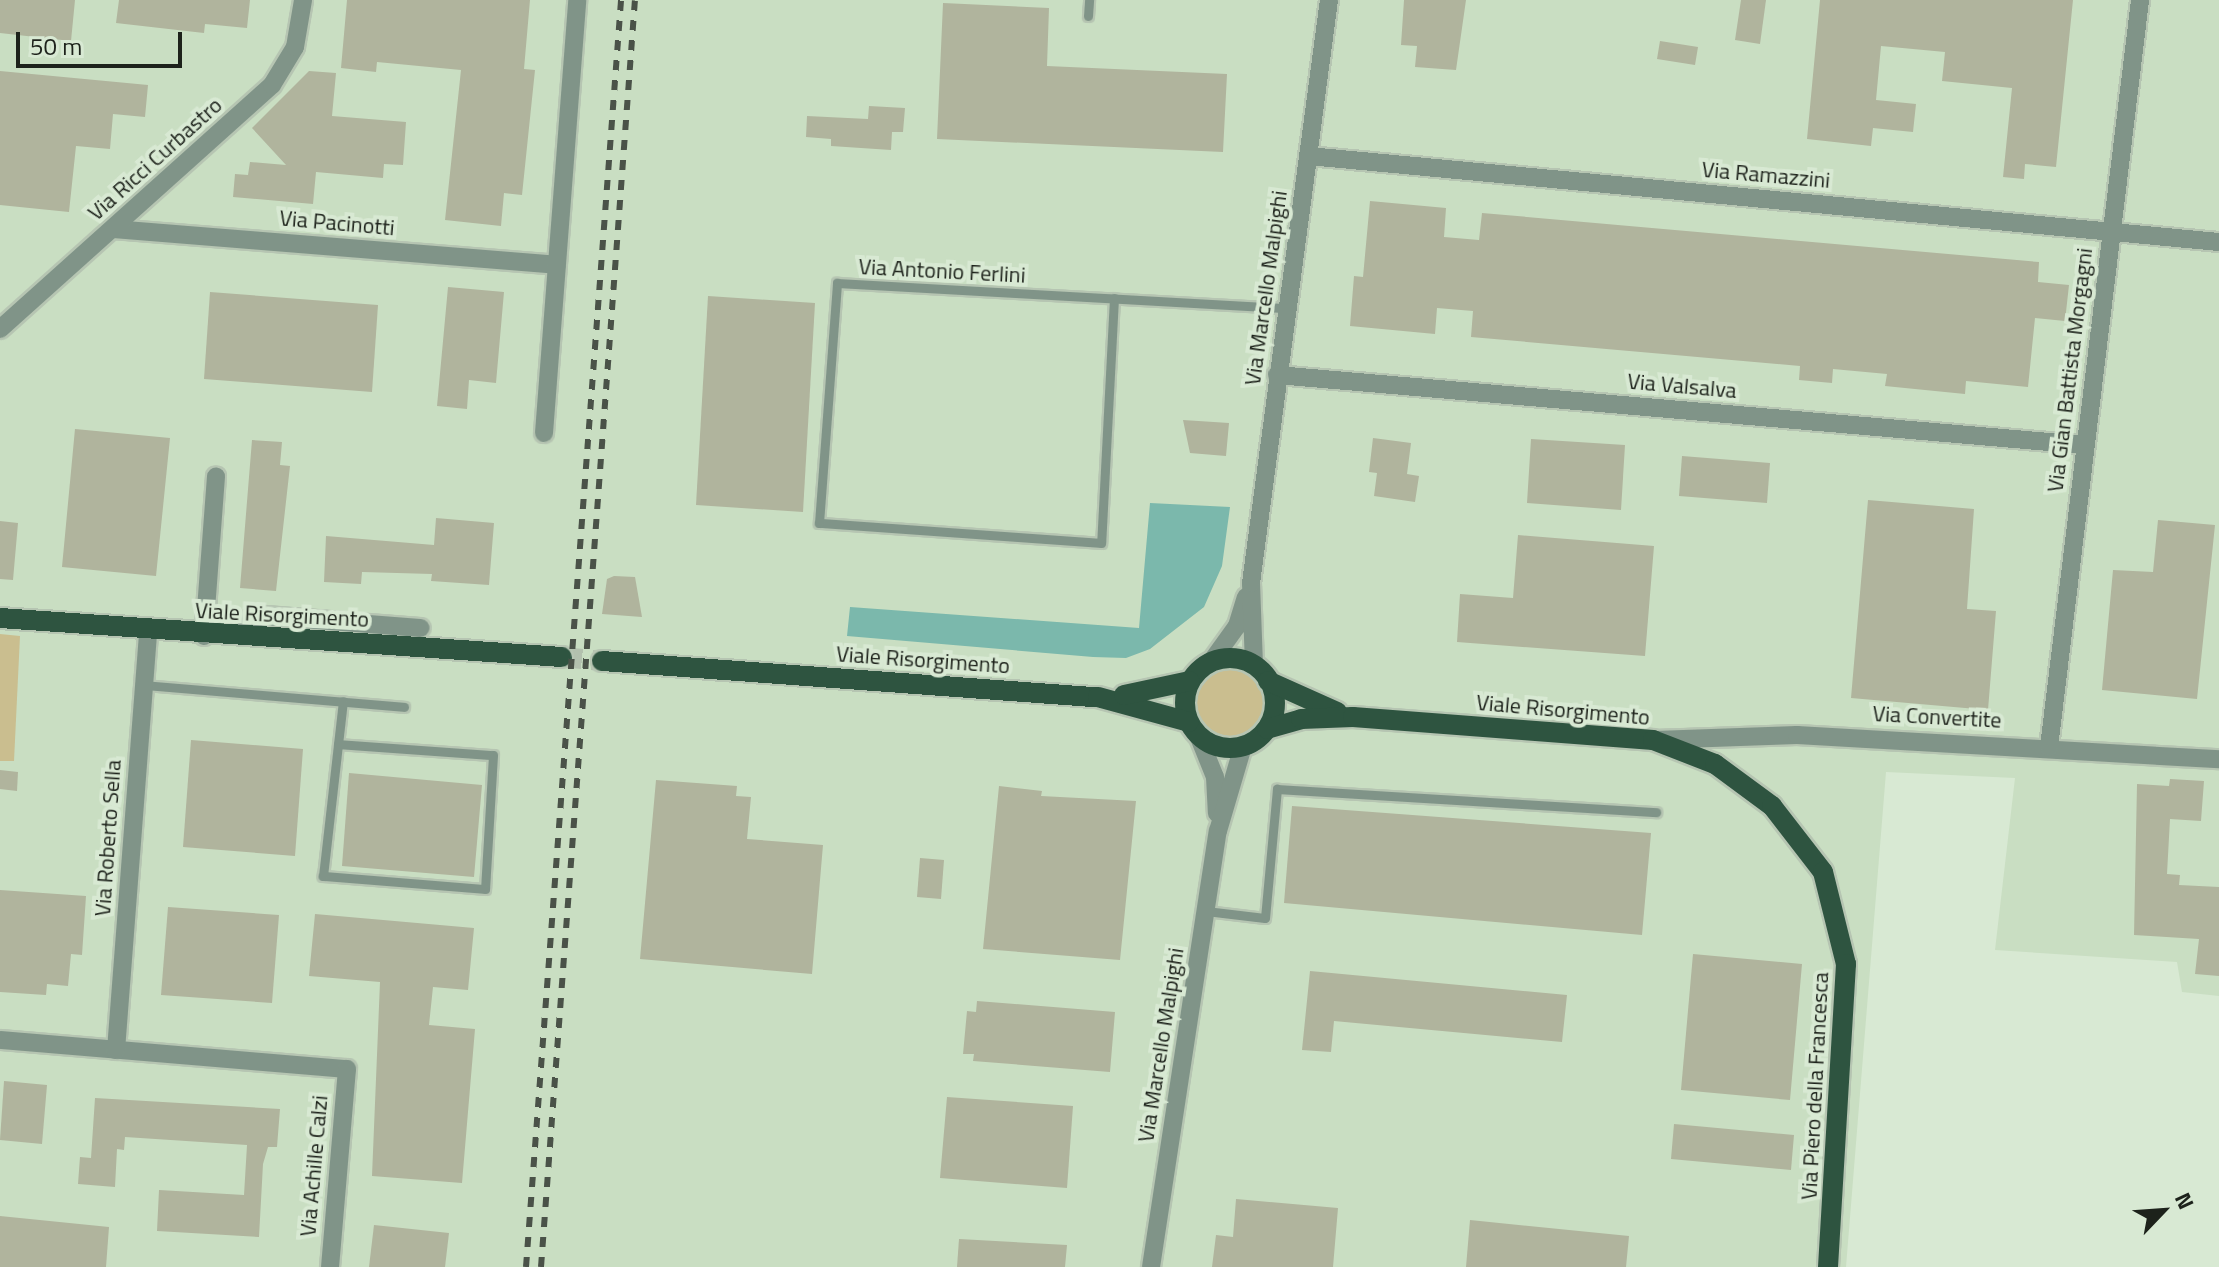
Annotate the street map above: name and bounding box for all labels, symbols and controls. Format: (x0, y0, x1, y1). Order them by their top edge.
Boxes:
scale bar (20, 16, 186, 66)
text: 50 m (30, 28, 82, 64)
street label: Via Ricci Curbastro (83, 92, 227, 226)
street label: Via Ramazzini (1701, 156, 1831, 194)
street label: Via Marcello Malpighi (1239, 189, 1293, 387)
street label: Via Pacinotti (278, 205, 396, 241)
street label: Via Gian Battista Morgagni (2042, 246, 2098, 494)
street label: Via Antonio Ferlini (858, 253, 1026, 289)
street label: Via Valsalva (1626, 368, 1738, 404)
street label: Viale Risorgimento (194, 597, 370, 633)
street label: Viale Risorgimento (835, 641, 1011, 679)
street label: Viale Risorgimento (1475, 689, 1651, 731)
street label: Via Convertite (1872, 700, 2002, 734)
street label: Via Roberto Sella (89, 759, 127, 917)
street label: Via Marcello Malpighi (1133, 946, 1189, 1144)
street label: Via Piero della Francesca (1796, 971, 1834, 1201)
street label: Via Achille Calzi (295, 1094, 333, 1238)
north arrow (2123, 1171, 2203, 1251)
text: N (2166, 1187, 2203, 1215)

